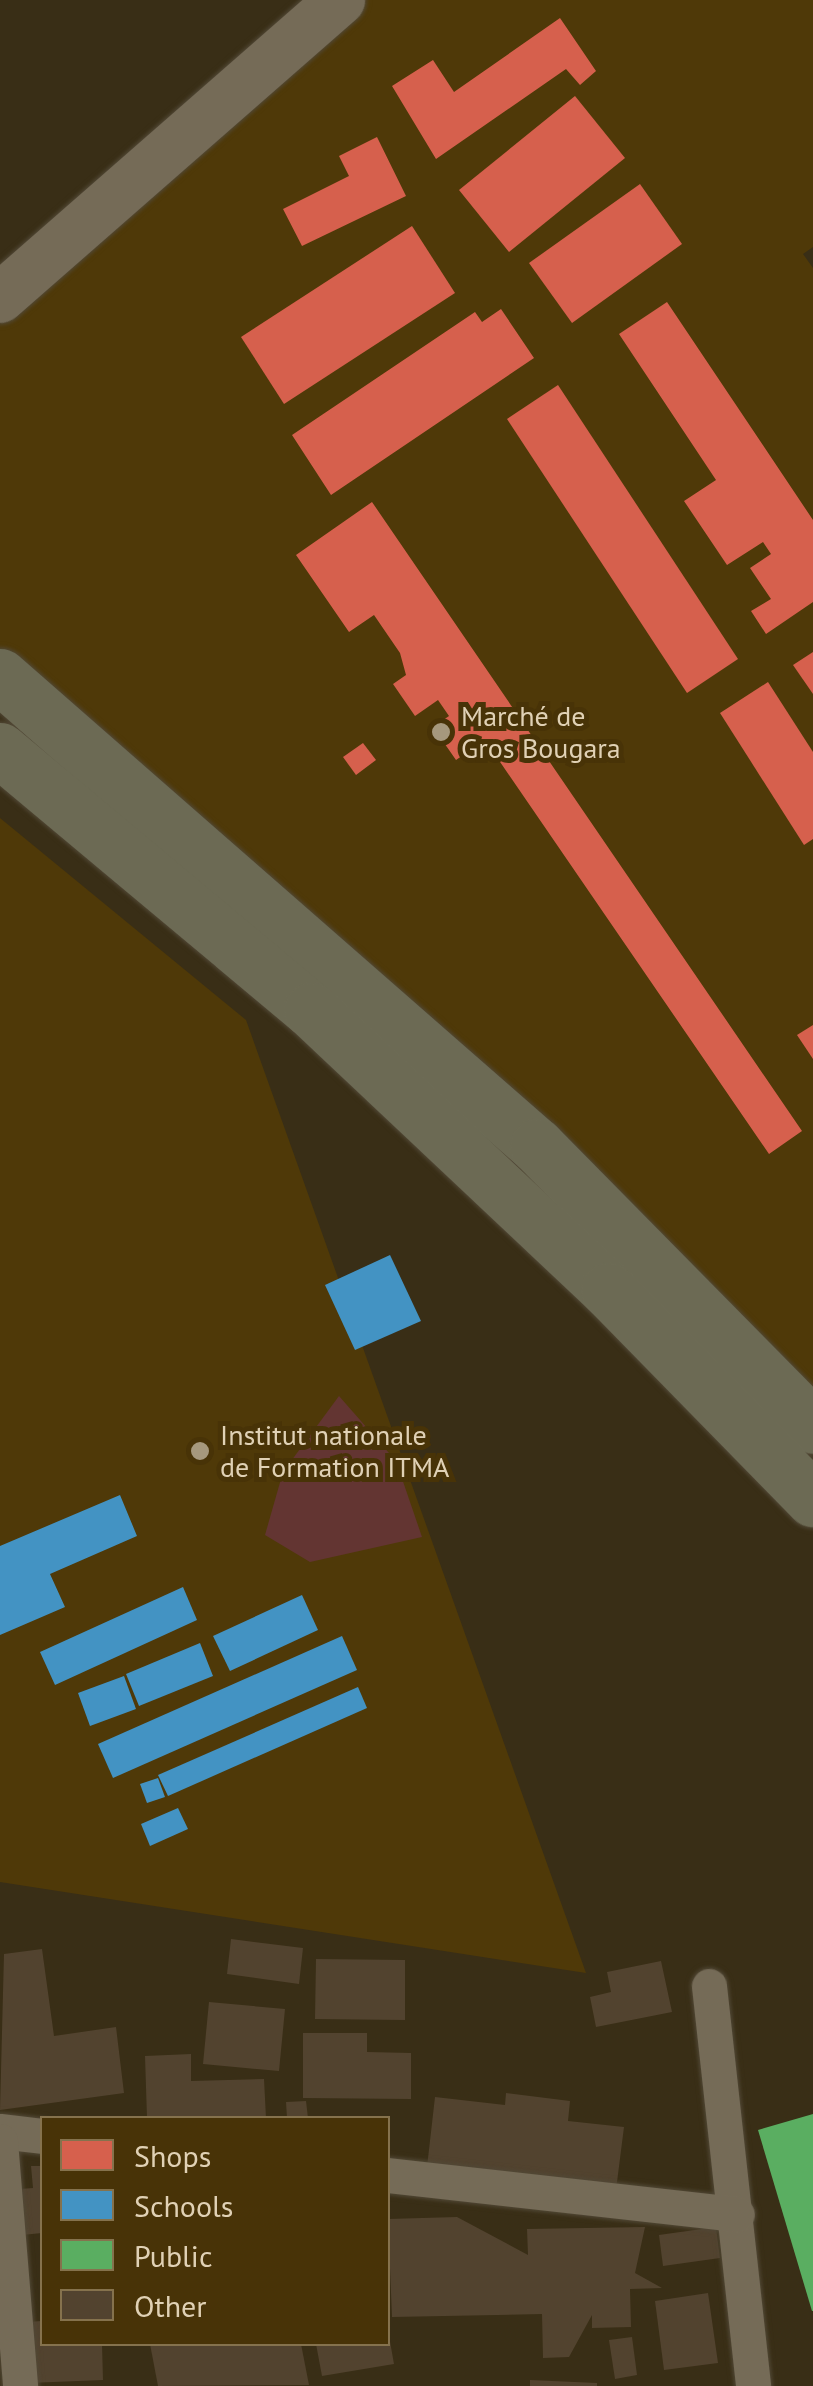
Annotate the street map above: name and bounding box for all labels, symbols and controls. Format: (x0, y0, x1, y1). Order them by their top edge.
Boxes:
place label: Marché de Gros Bougara (461, 699, 621, 765)
marker: Marché de Gros Bougara (430, 721, 452, 743)
place label: Institut nationale de Formation ITMA (220, 1418, 449, 1484)
marker: Institut nationale de Formation ITMA (189, 1440, 211, 1462)
legend (40, 2116, 390, 2346)
text: Shops (134, 2136, 211, 2175)
text: Schools (134, 2186, 233, 2225)
text: Public (134, 2236, 212, 2275)
text: Other (134, 2286, 207, 2325)

